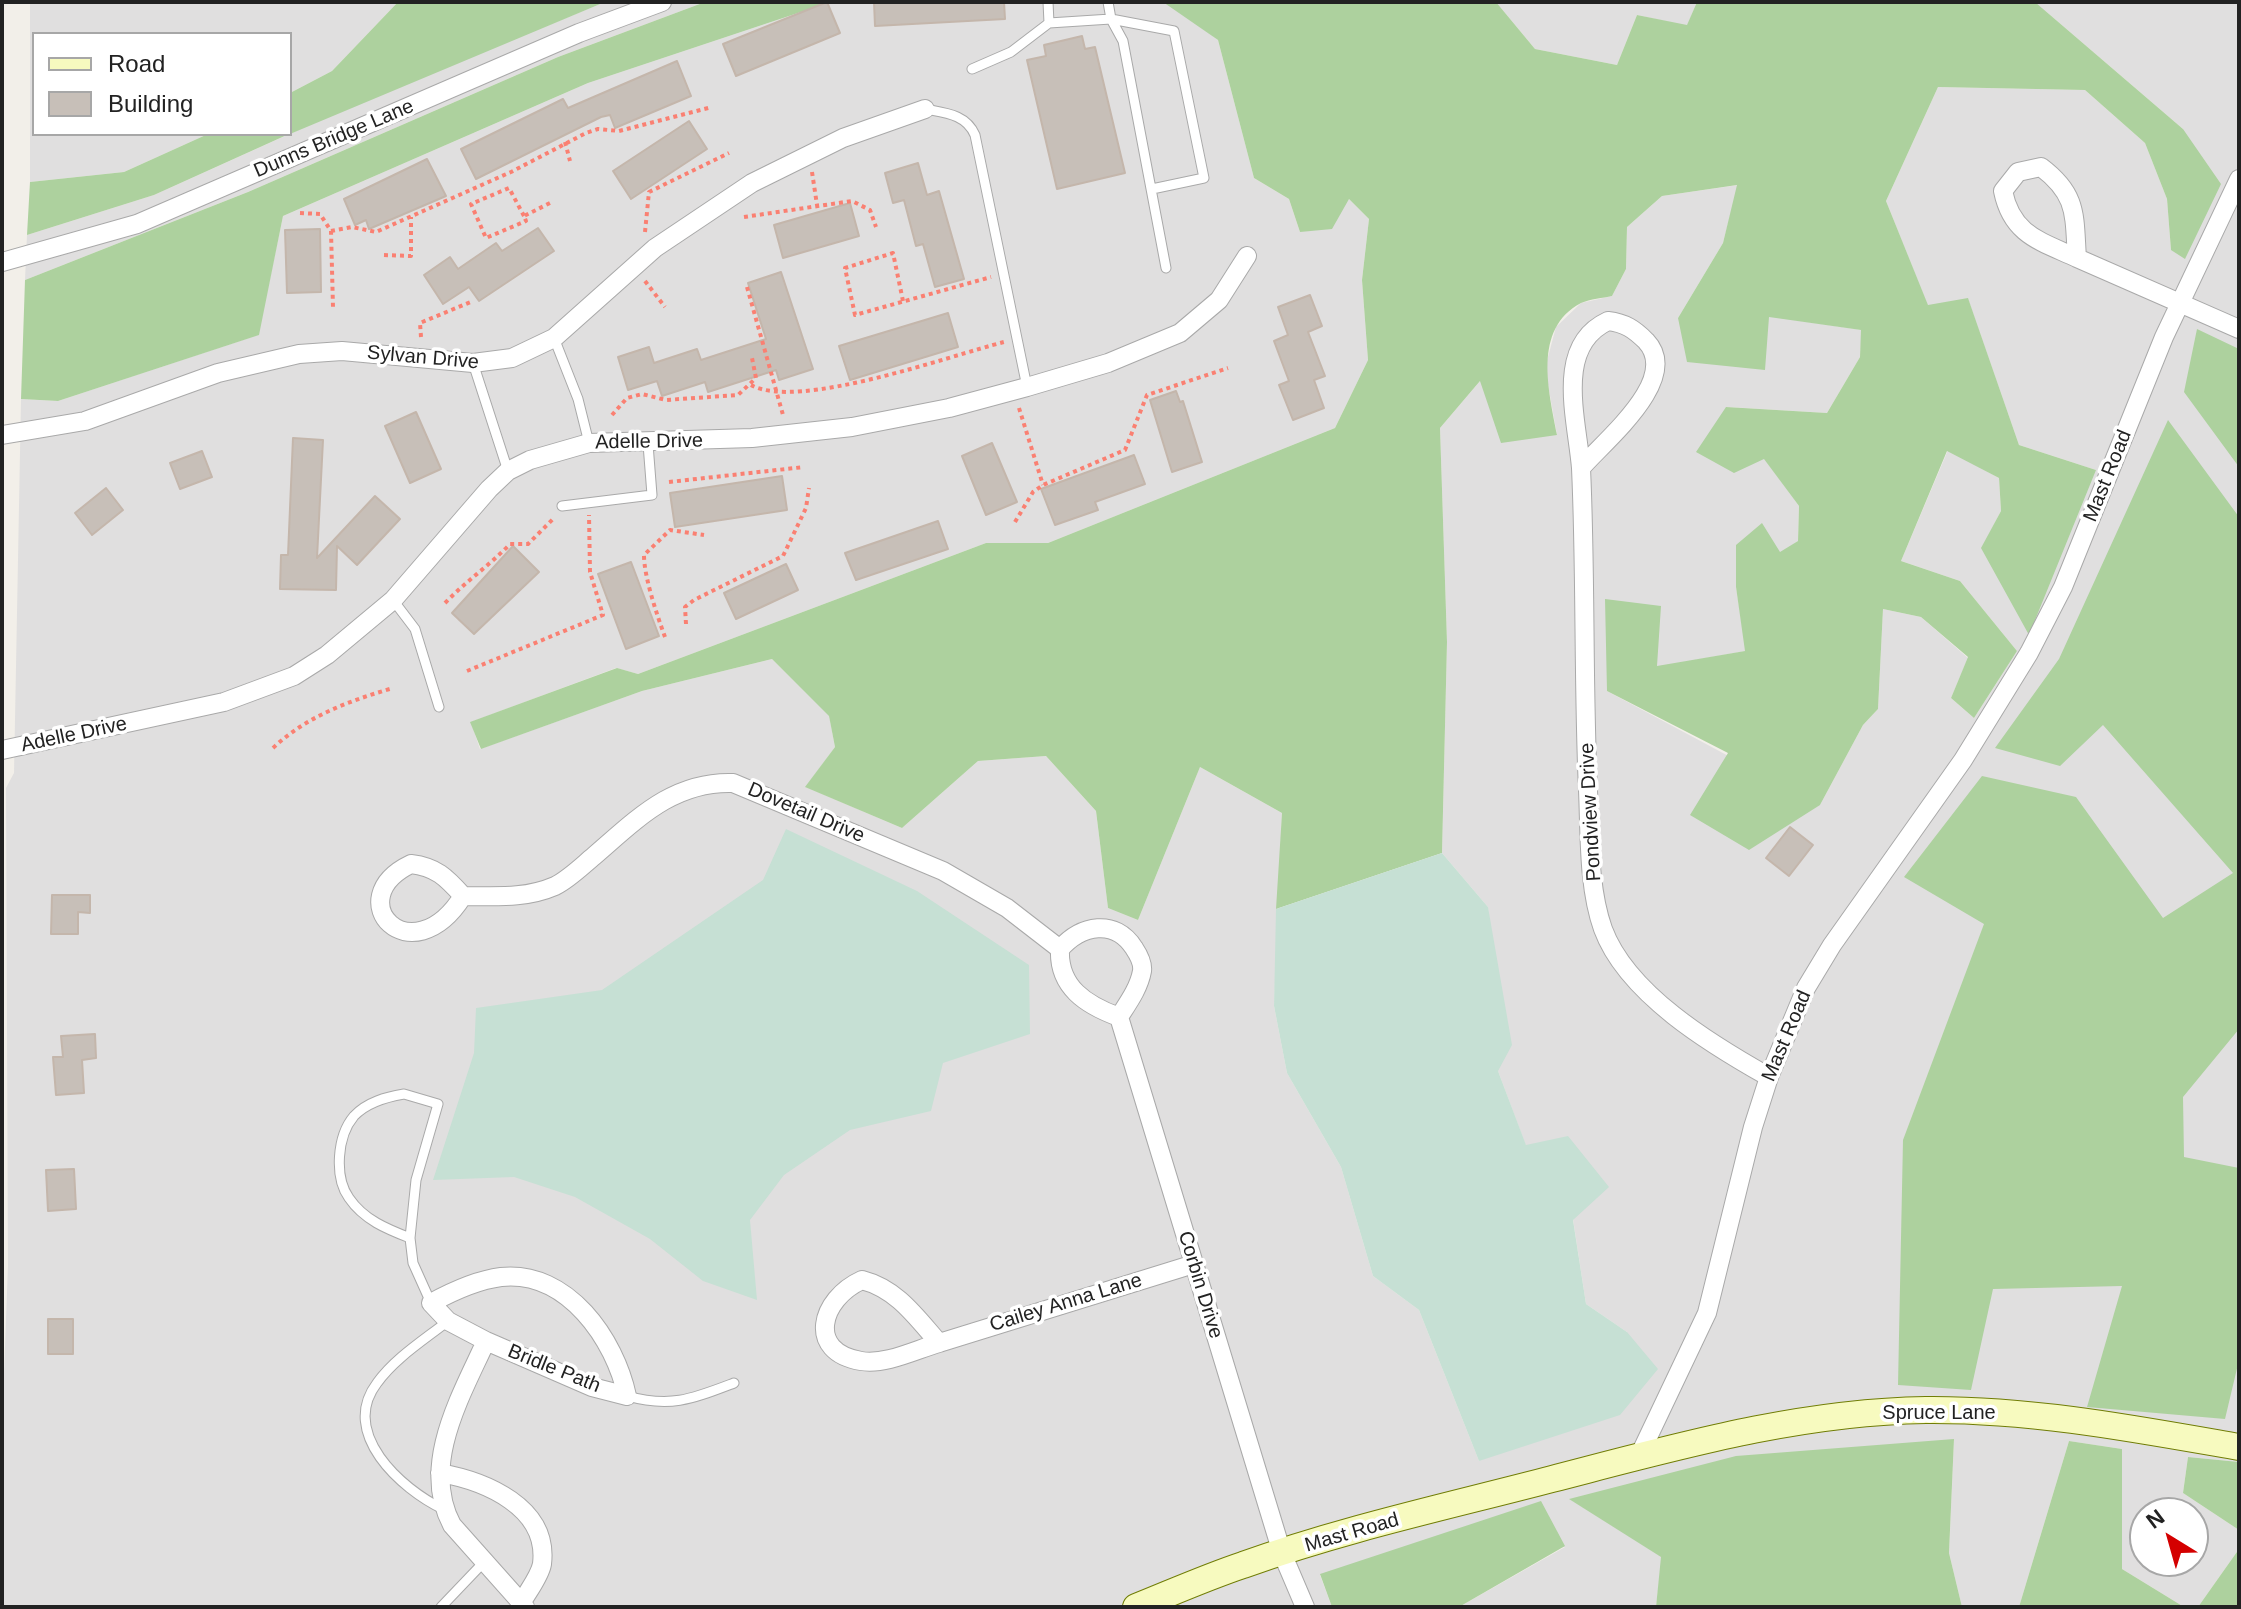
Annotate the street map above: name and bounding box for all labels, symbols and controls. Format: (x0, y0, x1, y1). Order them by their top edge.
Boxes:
legend (32, 32, 292, 136)
text: Road (108, 50, 165, 77)
text: Building (108, 90, 193, 117)
street label: Dunns Bridge Lane (251, 95, 417, 183)
street label: Sylvan Drive (366, 341, 480, 375)
street label: Mast Road (2079, 427, 2137, 525)
street label: Adelle Drive (595, 429, 703, 455)
street label: Adelle Drive (19, 712, 129, 758)
street label: Pondview Drive (1575, 742, 1607, 882)
street label: Dovetail Drive (744, 778, 868, 848)
street label: Mast Road (1757, 987, 1817, 1085)
street label: Corbin Drive (1172, 1228, 1228, 1342)
street label: Cailey Anna Lane (987, 1268, 1145, 1338)
street label: Bridle Path (504, 1340, 604, 1398)
street label: Spruce Lane (1882, 1401, 1996, 1425)
north arrow (2129, 1497, 2209, 1577)
text: N (2142, 1504, 2169, 1534)
street label: Mast Road (1302, 1508, 1402, 1558)

